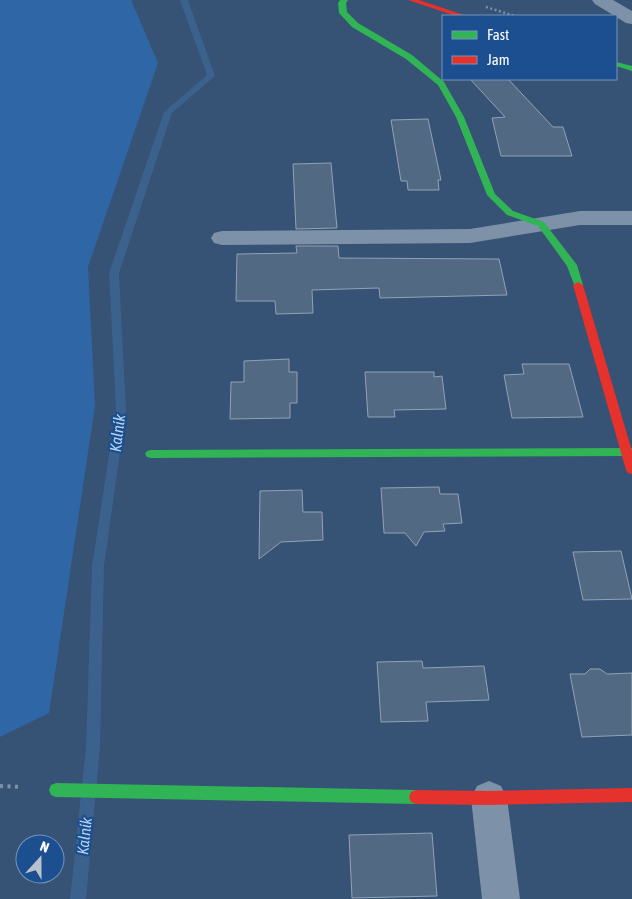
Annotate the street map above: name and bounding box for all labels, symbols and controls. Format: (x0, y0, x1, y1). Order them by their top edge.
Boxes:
legend (442, 15, 617, 80)
text: Fast (487, 26, 509, 43)
text: Jam (487, 51, 510, 68)
water label: Kalník (106, 412, 128, 453)
water label: Kalník (73, 815, 95, 856)
north arrow (15, 834, 65, 884)
text: N (38, 838, 51, 856)

